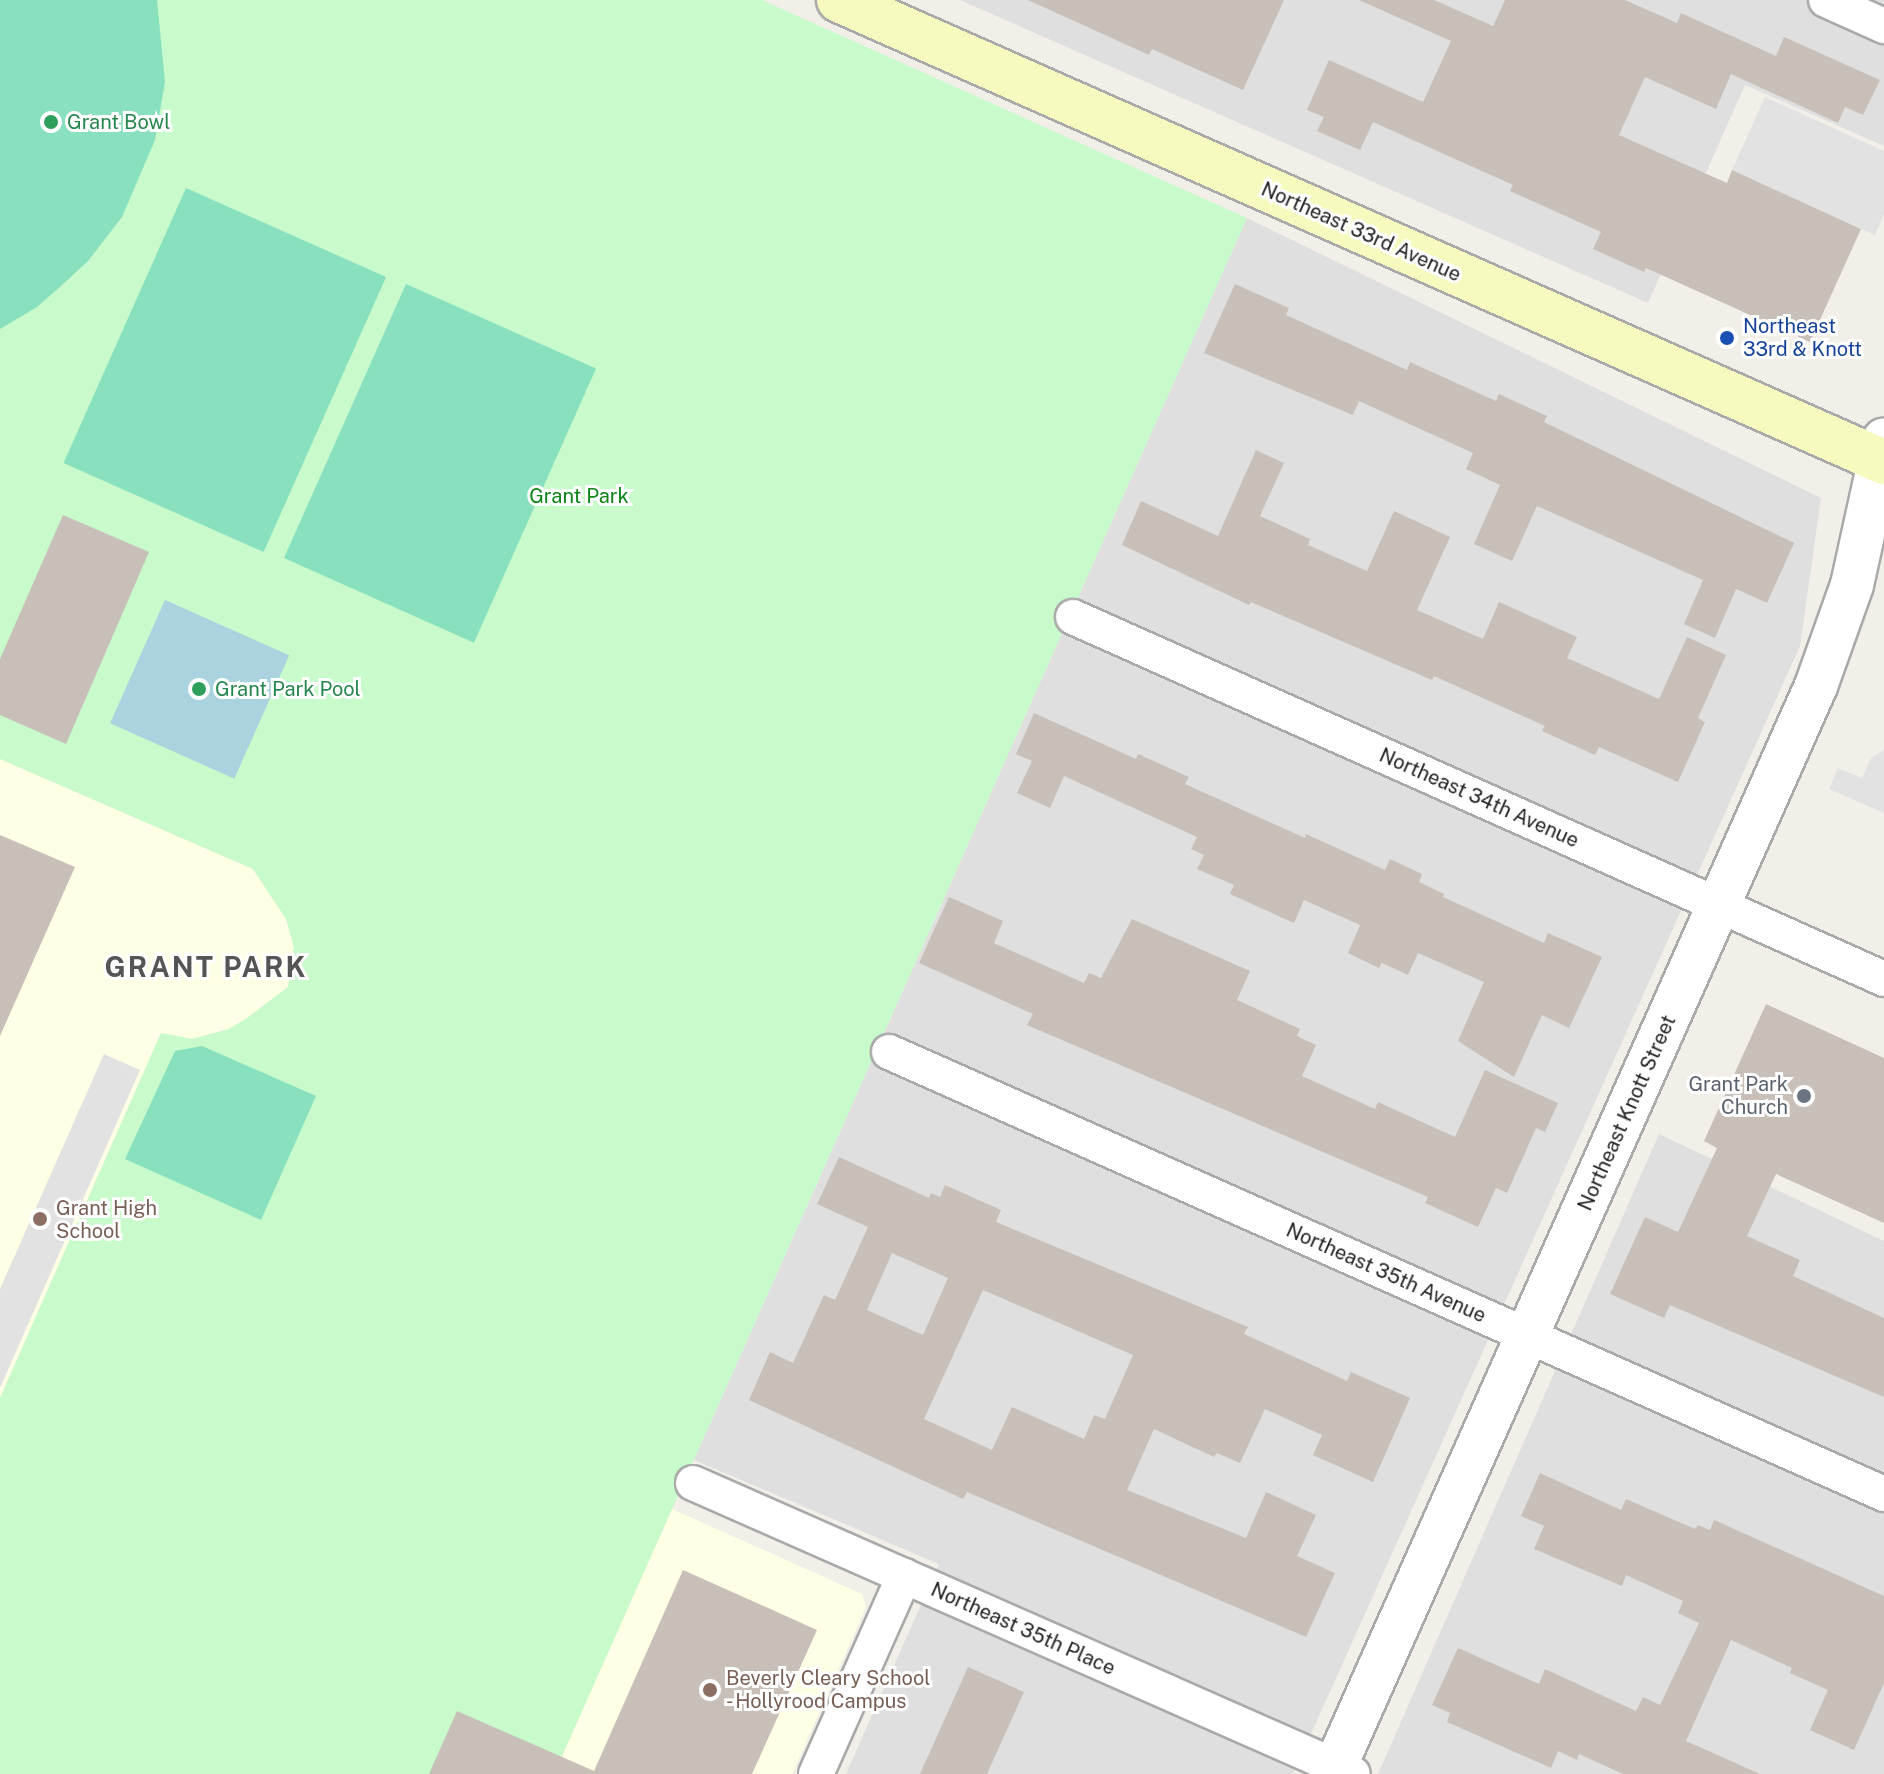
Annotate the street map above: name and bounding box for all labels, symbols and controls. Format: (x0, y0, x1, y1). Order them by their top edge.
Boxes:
place label: Grant Bowl (67, 110, 170, 134)
marker: Grant Bowl (42, 113, 60, 131)
street label: Northeast 33rd Avenue (1257, 177, 1465, 287)
place label: Northeast 33rd & Knott (1743, 314, 1862, 361)
marker: Northeast 33rd & Knott (1718, 329, 1736, 347)
park label: Grant Park (529, 484, 629, 508)
place label: Grant Park Pool (215, 677, 361, 701)
marker: Grant Park Pool (190, 680, 208, 698)
street label: Northeast 34th Avenue (1376, 743, 1582, 853)
district label: GRANT PARK (105, 950, 307, 984)
street label: Northeast Knott Street (1573, 1011, 1681, 1215)
place label: Grant Park Church (1688, 1072, 1788, 1119)
marker: Grant Park Church (1795, 1087, 1813, 1105)
place label: Grant High School (56, 1196, 157, 1243)
marker: Grant High School (31, 1210, 49, 1228)
street label: Northeast 35th Avenue (1282, 1218, 1490, 1328)
street label: Northeast 35th Place (927, 1578, 1119, 1680)
place label: Beverly Cleary School - Hollyrood Campus (726, 1666, 930, 1713)
marker: Beverly Cleary School - Hollyrood Campus (701, 1681, 719, 1699)

